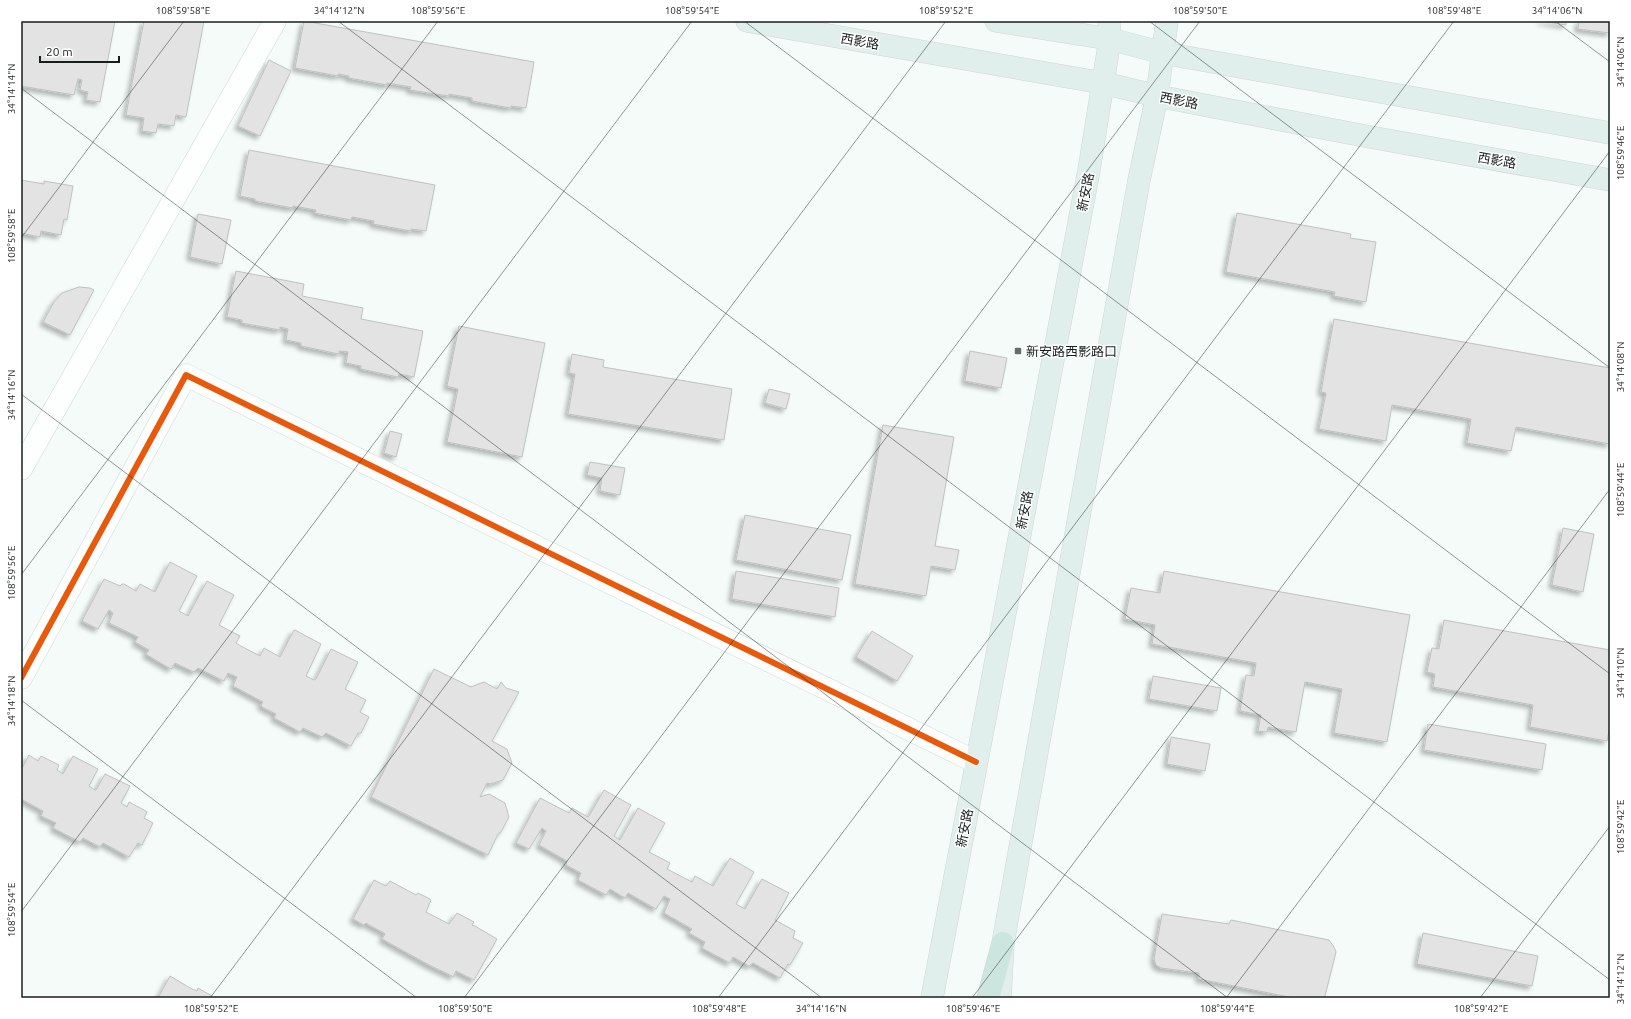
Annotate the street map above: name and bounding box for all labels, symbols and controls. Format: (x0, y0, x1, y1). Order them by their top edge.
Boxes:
text: 108°59'58"E (156, 5, 211, 16)
text: 34°14'12"N (314, 5, 364, 16)
text: 108°59'56"E (411, 5, 466, 16)
text: 108°59'54"E (665, 5, 720, 16)
text: 108°59'52"E (919, 5, 974, 16)
text: 108°59'50"E (1173, 5, 1228, 16)
text: 108°59'48"E (1427, 5, 1482, 16)
text: 34°14'06"N (1532, 5, 1582, 16)
street label: 西影路 (840, 31, 880, 51)
text: 34°14'06"N (1615, 37, 1626, 87)
scale bar (40, 38, 119, 64)
text: 20 m (46, 45, 73, 58)
text: 34°14'14"N (6, 64, 17, 114)
street label: 西影路 (1159, 89, 1199, 111)
text: 108°59'46"E (1615, 125, 1626, 180)
street label: 西影路 (1477, 150, 1517, 170)
street label: 新安路 (1074, 172, 1096, 212)
text: 108°59'58"E (6, 208, 17, 263)
text: 34°14'08"N (1615, 342, 1626, 392)
place label: 新安路西影路口 (1026, 344, 1117, 358)
marker: 新安路西影路口 (1013, 346, 1023, 356)
text: 34°14'16"N (6, 370, 17, 420)
text: 108°59'44"E (1615, 462, 1626, 517)
street label: 新安路 (1013, 490, 1035, 530)
text: 108°59'56"E (6, 545, 17, 600)
text: 34°14'10"N (1615, 648, 1626, 698)
text: 34°14'18"N (6, 676, 17, 726)
text: 108°59'42"E (1615, 799, 1626, 854)
street label: 新安路 (953, 808, 975, 848)
text: 108°59'54"E (6, 882, 17, 937)
text: 34°14'12"N (1615, 954, 1626, 1004)
text: 108°59'52"E (184, 1003, 239, 1014)
text: 108°59'50"E (438, 1003, 493, 1014)
text: 108°59'48"E (692, 1003, 747, 1014)
text: 34°14'16"N (796, 1003, 846, 1014)
text: 108°59'46"E (946, 1003, 1001, 1014)
text: 108°59'44"E (1200, 1003, 1255, 1014)
text: 108°59'42"E (1454, 1003, 1509, 1014)

